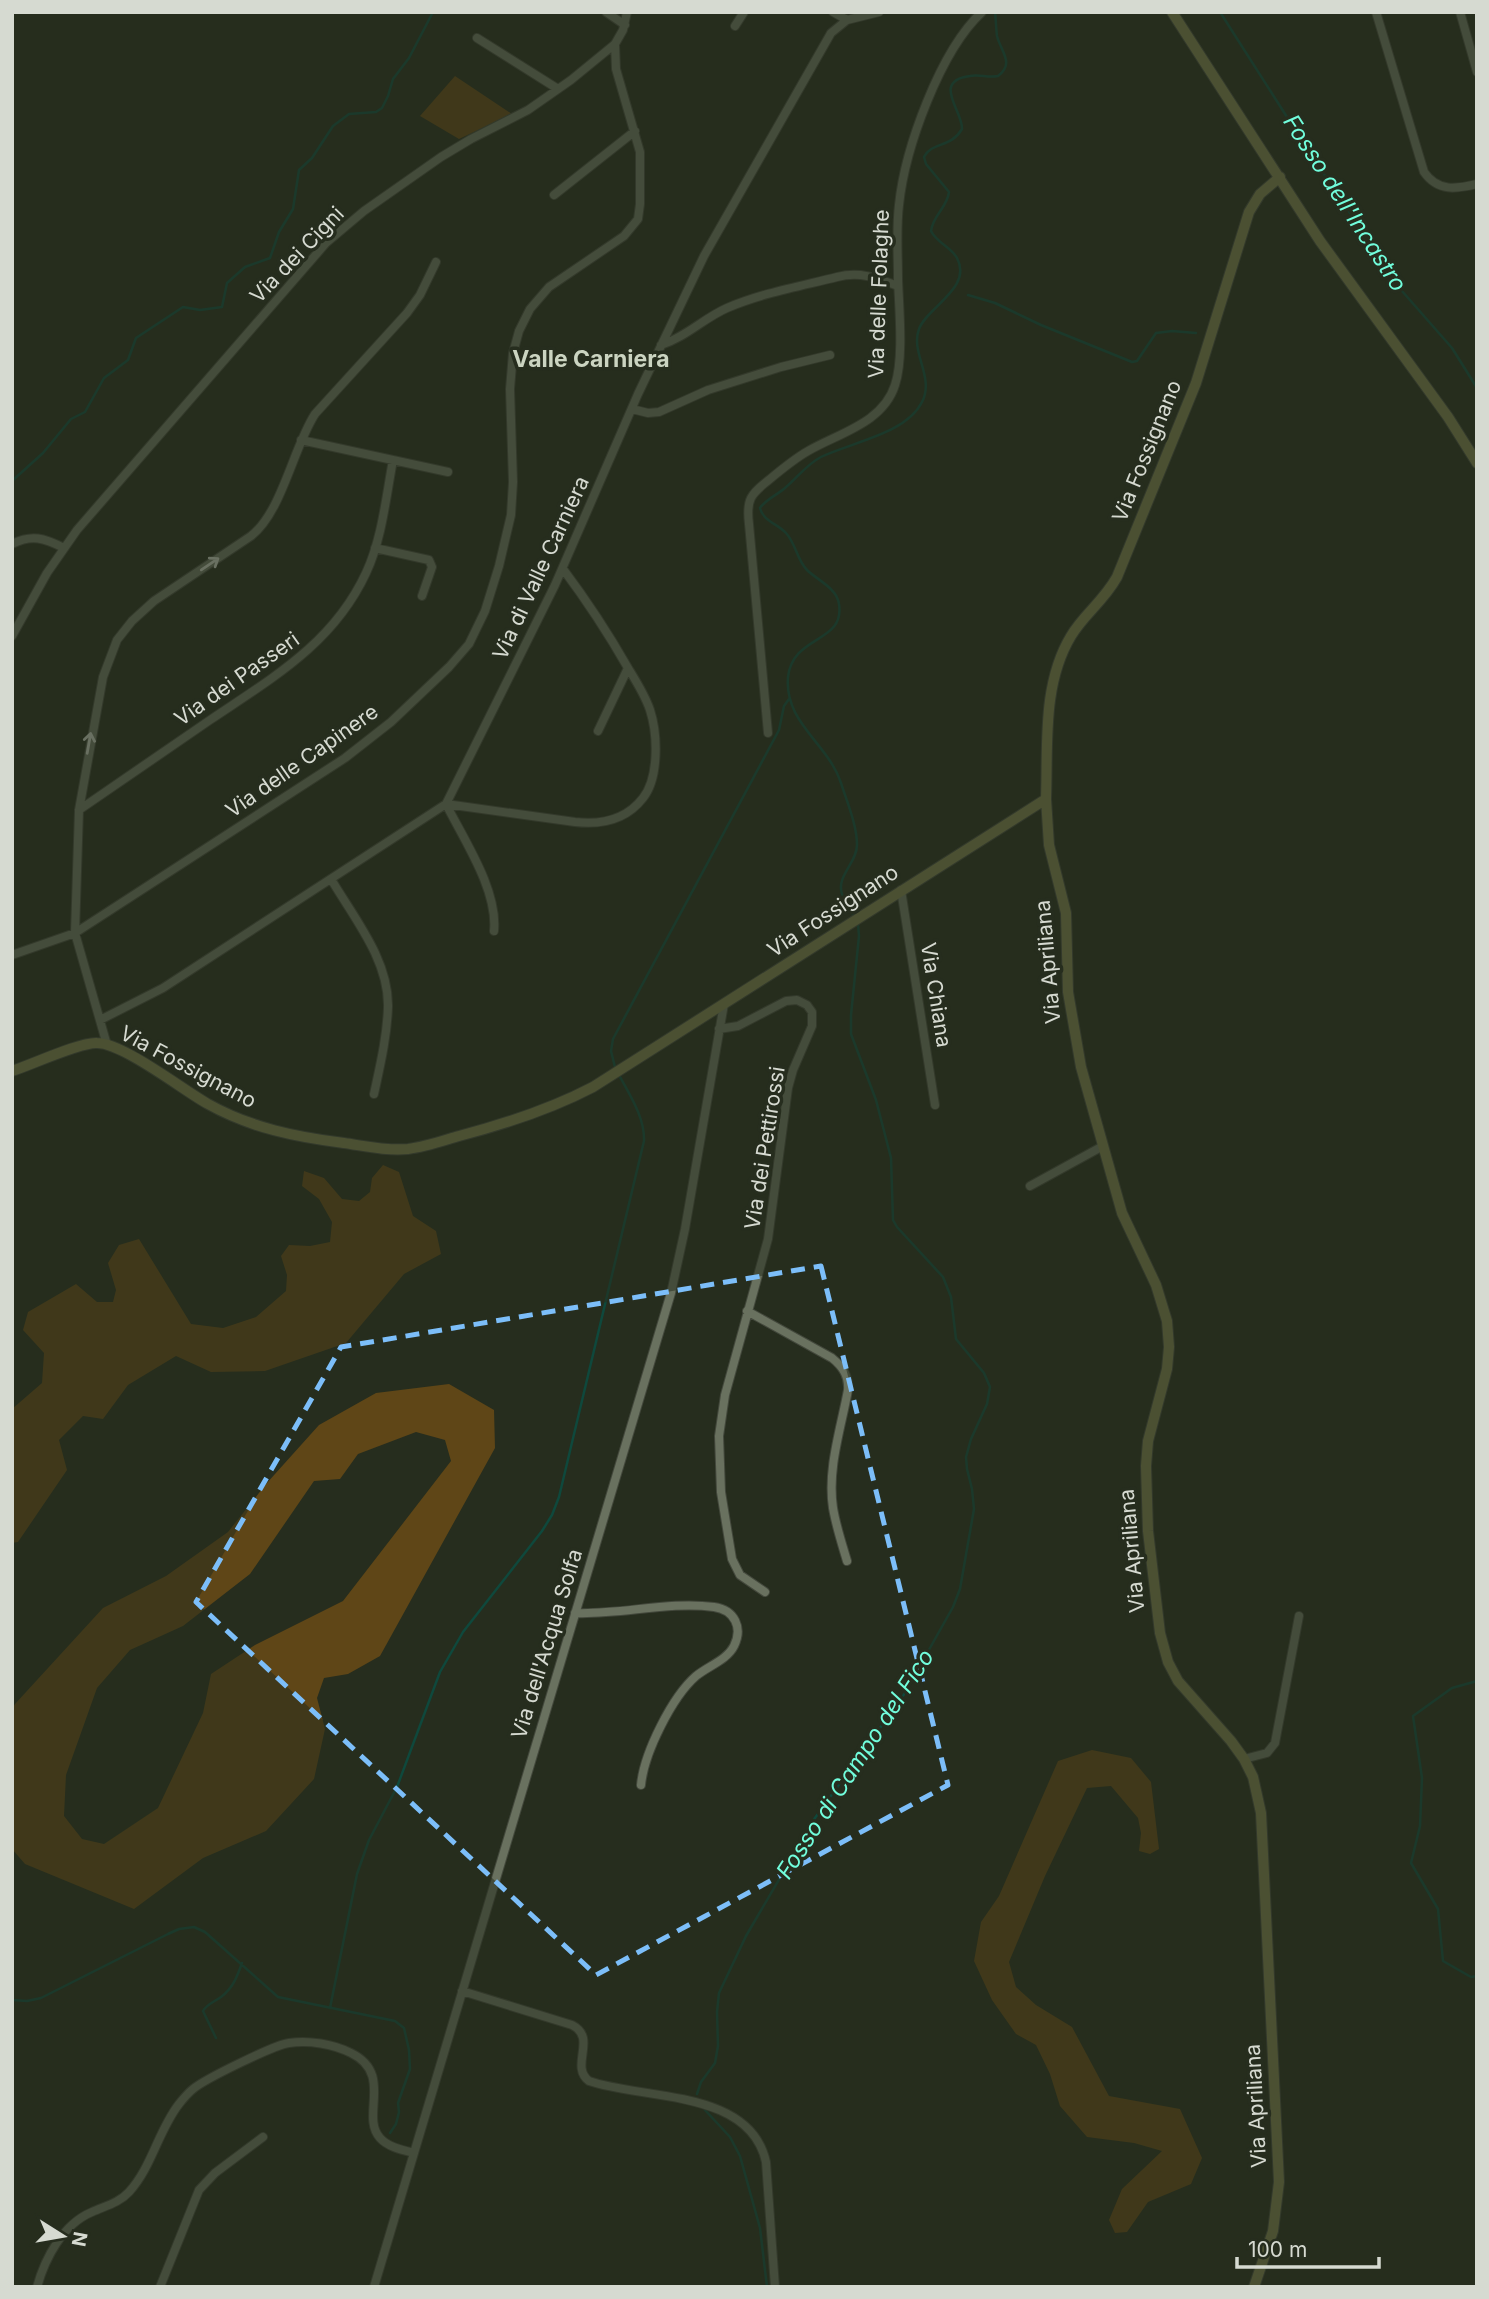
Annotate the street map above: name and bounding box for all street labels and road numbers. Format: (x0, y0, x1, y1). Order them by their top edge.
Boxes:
street label: Via dei Cigni (245, 201, 349, 308)
street label: Via delle Folaghe (863, 209, 894, 379)
street label: Via Fossignano (1107, 376, 1186, 525)
street label: Via di Valle Carniera (487, 472, 594, 663)
street label: Via dei Passeri (170, 626, 304, 731)
street label: Via delle Capinere (221, 699, 383, 823)
street label: Via Fossignano (763, 859, 903, 962)
street label: Via Apriliana (1030, 899, 1065, 1025)
street label: Via Chiana (916, 941, 957, 1049)
street label: Via Fossignano (116, 1020, 261, 1113)
street label: Via dei Pettirossi (739, 1065, 790, 1231)
street label: Via Apriliana (1114, 1488, 1149, 1614)
street label: Via dell'Acqua Solfa (506, 1546, 587, 1742)
street label: Via Apriliana (1240, 2043, 1271, 2169)

